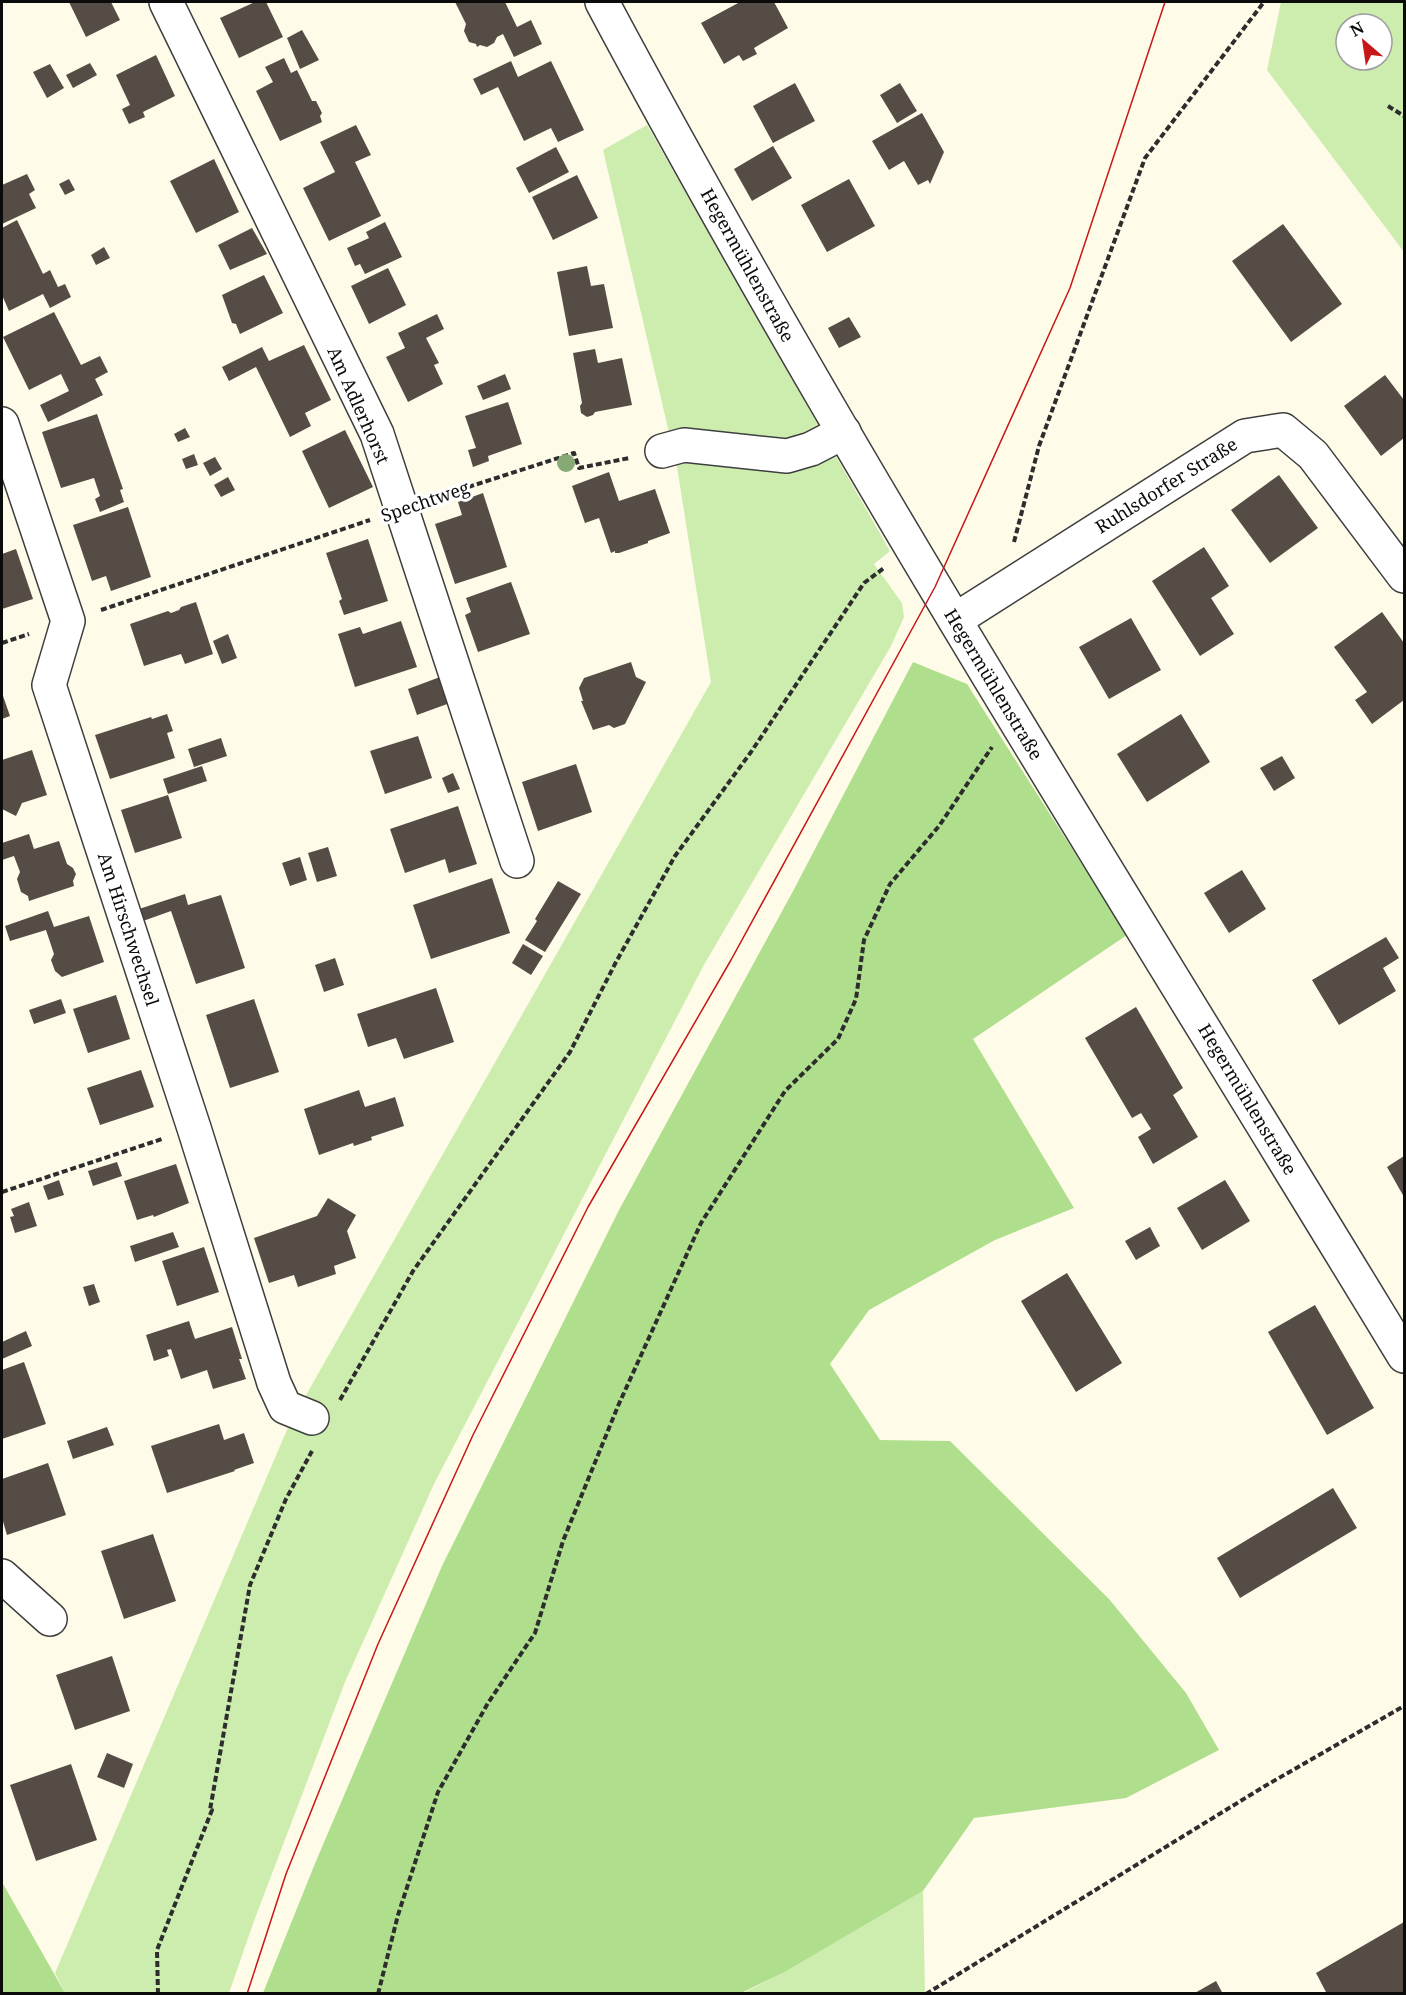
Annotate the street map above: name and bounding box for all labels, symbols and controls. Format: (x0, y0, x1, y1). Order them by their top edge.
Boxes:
north arrow (1334, 12, 1394, 72)
text: N (1346, 16, 1368, 42)
street label: Hegermühlenstraße (696, 184, 800, 346)
street label: Am Adlerhorst (322, 342, 396, 468)
street label: Ruhlsdorfer Straße (1090, 432, 1242, 538)
street label: Spechtweg (378, 475, 473, 527)
street label: Hegermühlenstraße (939, 604, 1049, 764)
street label: Am Hirschwechsel (93, 849, 165, 1009)
street label: Hegermühlenstraße (1193, 1019, 1303, 1179)

